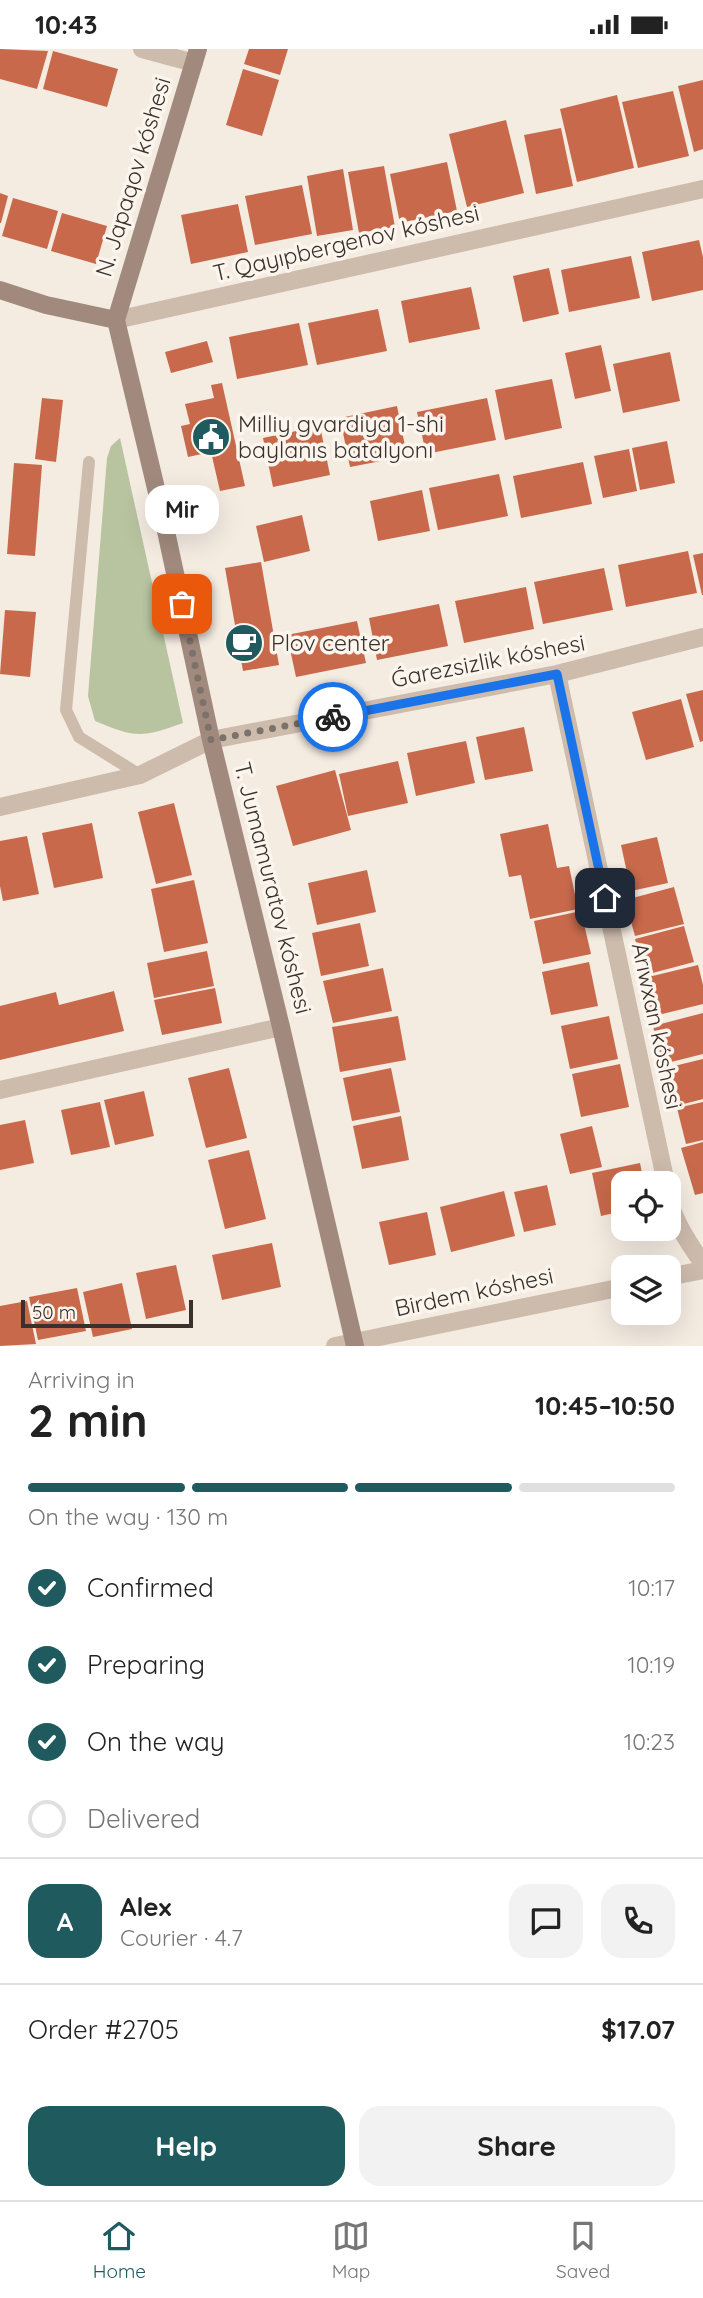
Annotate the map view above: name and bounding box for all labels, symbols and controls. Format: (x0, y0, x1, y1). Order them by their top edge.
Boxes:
text: 10:43 (35, 8, 97, 41)
street label: N. Japaqov kóshesi (88, 74, 177, 280)
street label: T. Qayıpbergenov kóshesi (210, 198, 482, 287)
place label: Milliy gvardiya 1-shi baylanıs batalyonı (238, 409, 444, 464)
public building icon: Milliy gvardiya 1-shi baylanıs batalyonı (190, 416, 232, 458)
callout: Mir (145, 485, 219, 534)
text: Mir (165, 495, 199, 524)
pin (152, 574, 212, 634)
icon: bag (163, 585, 201, 623)
cafe icon: Plov center (223, 622, 265, 664)
street label: Ǵarezsizlik kóshesi (389, 627, 587, 694)
place label: Plov center (271, 628, 390, 657)
courier (298, 682, 368, 752)
icon: bike (314, 698, 352, 736)
street label: T. Jumamuratov kóshesi (228, 759, 319, 1017)
pin (575, 868, 635, 928)
icon: home (586, 879, 624, 917)
street label: Arıwxan kóshesi (626, 940, 689, 1112)
map controls (611, 1171, 681, 1325)
button: locate (611, 1171, 681, 1241)
button: layers (611, 1255, 681, 1325)
street label: Birdem kóshesi (392, 1261, 556, 1322)
scale bar (21, 1297, 192, 1329)
text: 50 m (32, 1300, 76, 1324)
text: Arriving in (28, 1365, 135, 1394)
text: 10:45–10:50 (535, 1389, 675, 1422)
text: 2 min (28, 1391, 148, 1449)
text: On the way · 130 m (28, 1502, 228, 1531)
icon: check (28, 1569, 66, 1607)
text: Confirmed (87, 1571, 214, 1604)
text: 10:17 (628, 1573, 675, 1602)
icon: check (28, 1646, 66, 1684)
text: Preparing (87, 1648, 205, 1681)
text: 10:19 (627, 1650, 675, 1679)
icon: check (28, 1723, 66, 1761)
text: On the way (87, 1725, 225, 1758)
text: 10:23 (624, 1727, 675, 1756)
text: Delivered (87, 1802, 200, 1835)
button: chat (509, 1884, 583, 1958)
button: phone (601, 1884, 675, 1958)
text: Alex (120, 1890, 171, 1923)
text: A (57, 1905, 73, 1938)
text: Courier · 4.7 (120, 1923, 243, 1952)
text: Order #2705 (28, 2013, 179, 2046)
text: $17.07 (601, 2013, 675, 2046)
button: Help (28, 2106, 345, 2186)
button: Share (359, 2106, 675, 2186)
tab: Home (93, 2217, 146, 2283)
tab: Map (332, 2217, 370, 2283)
tab: Saved (556, 2217, 610, 2283)

